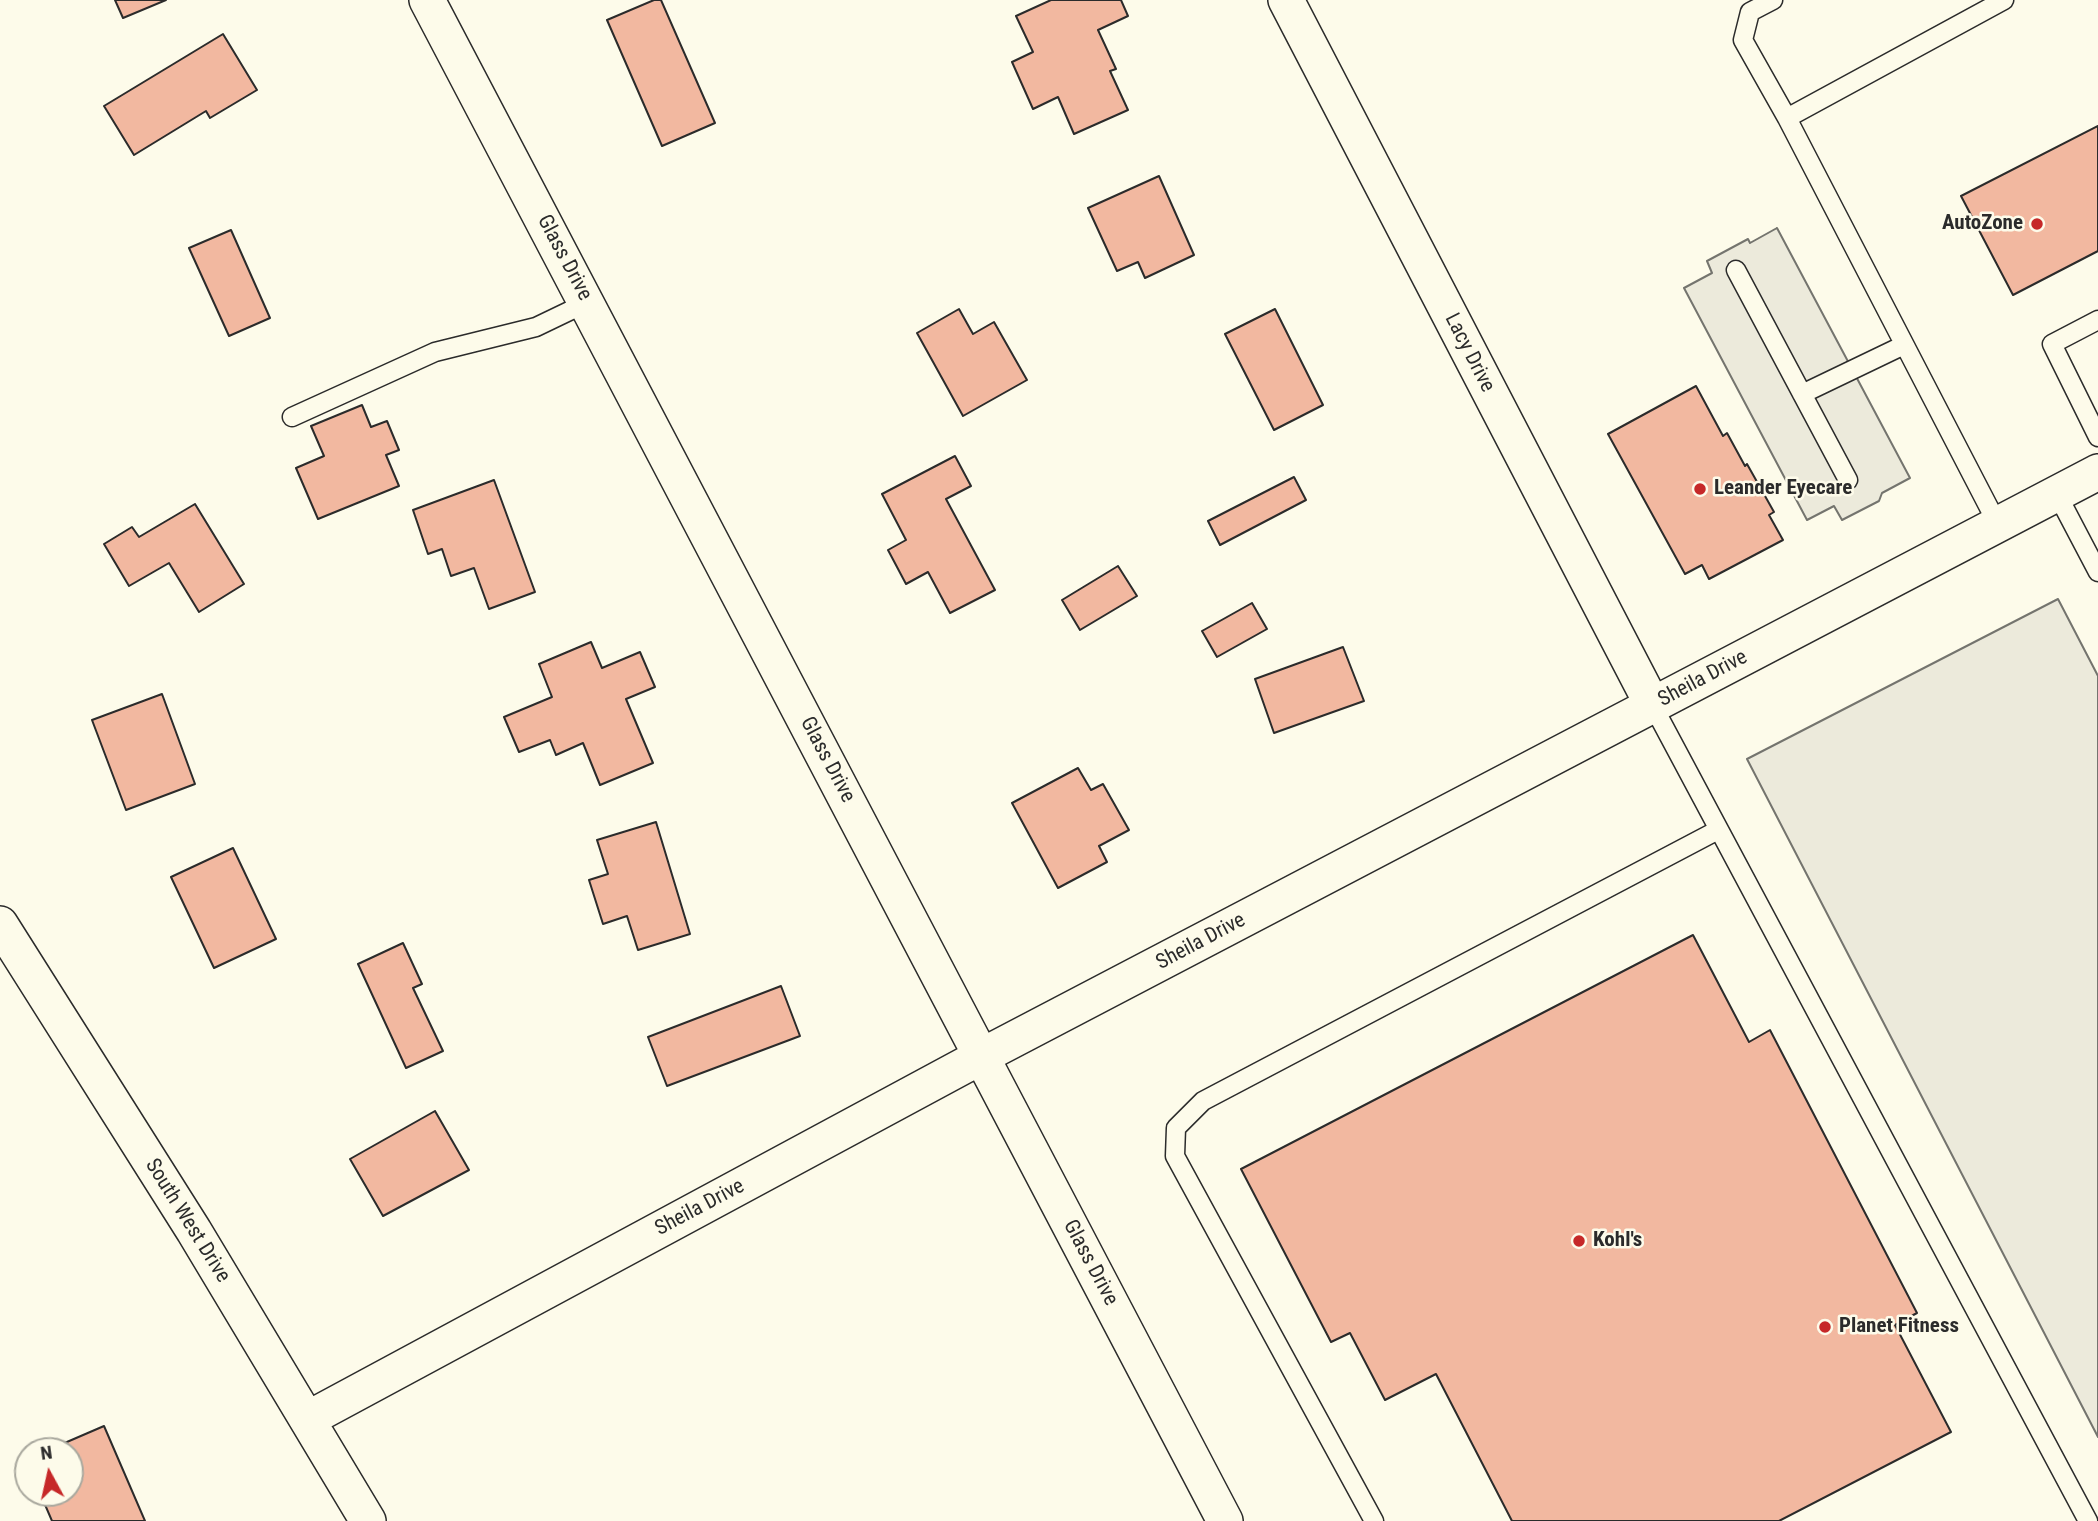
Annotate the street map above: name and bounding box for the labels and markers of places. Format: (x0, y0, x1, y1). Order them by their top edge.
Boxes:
place label: AutoZone (1942, 211, 2023, 237)
marker: AutoZone (2029, 216, 2045, 232)
place label: Leander Eyecare (1714, 476, 1852, 502)
marker: Leander Eyecare (1692, 481, 1708, 497)
place label: Kohl's (1593, 1228, 1642, 1254)
marker: Kohl's (1571, 1233, 1587, 1249)
place label: Planet Fitness (1839, 1314, 1959, 1340)
marker: Planet Fitness (1817, 1319, 1833, 1335)

